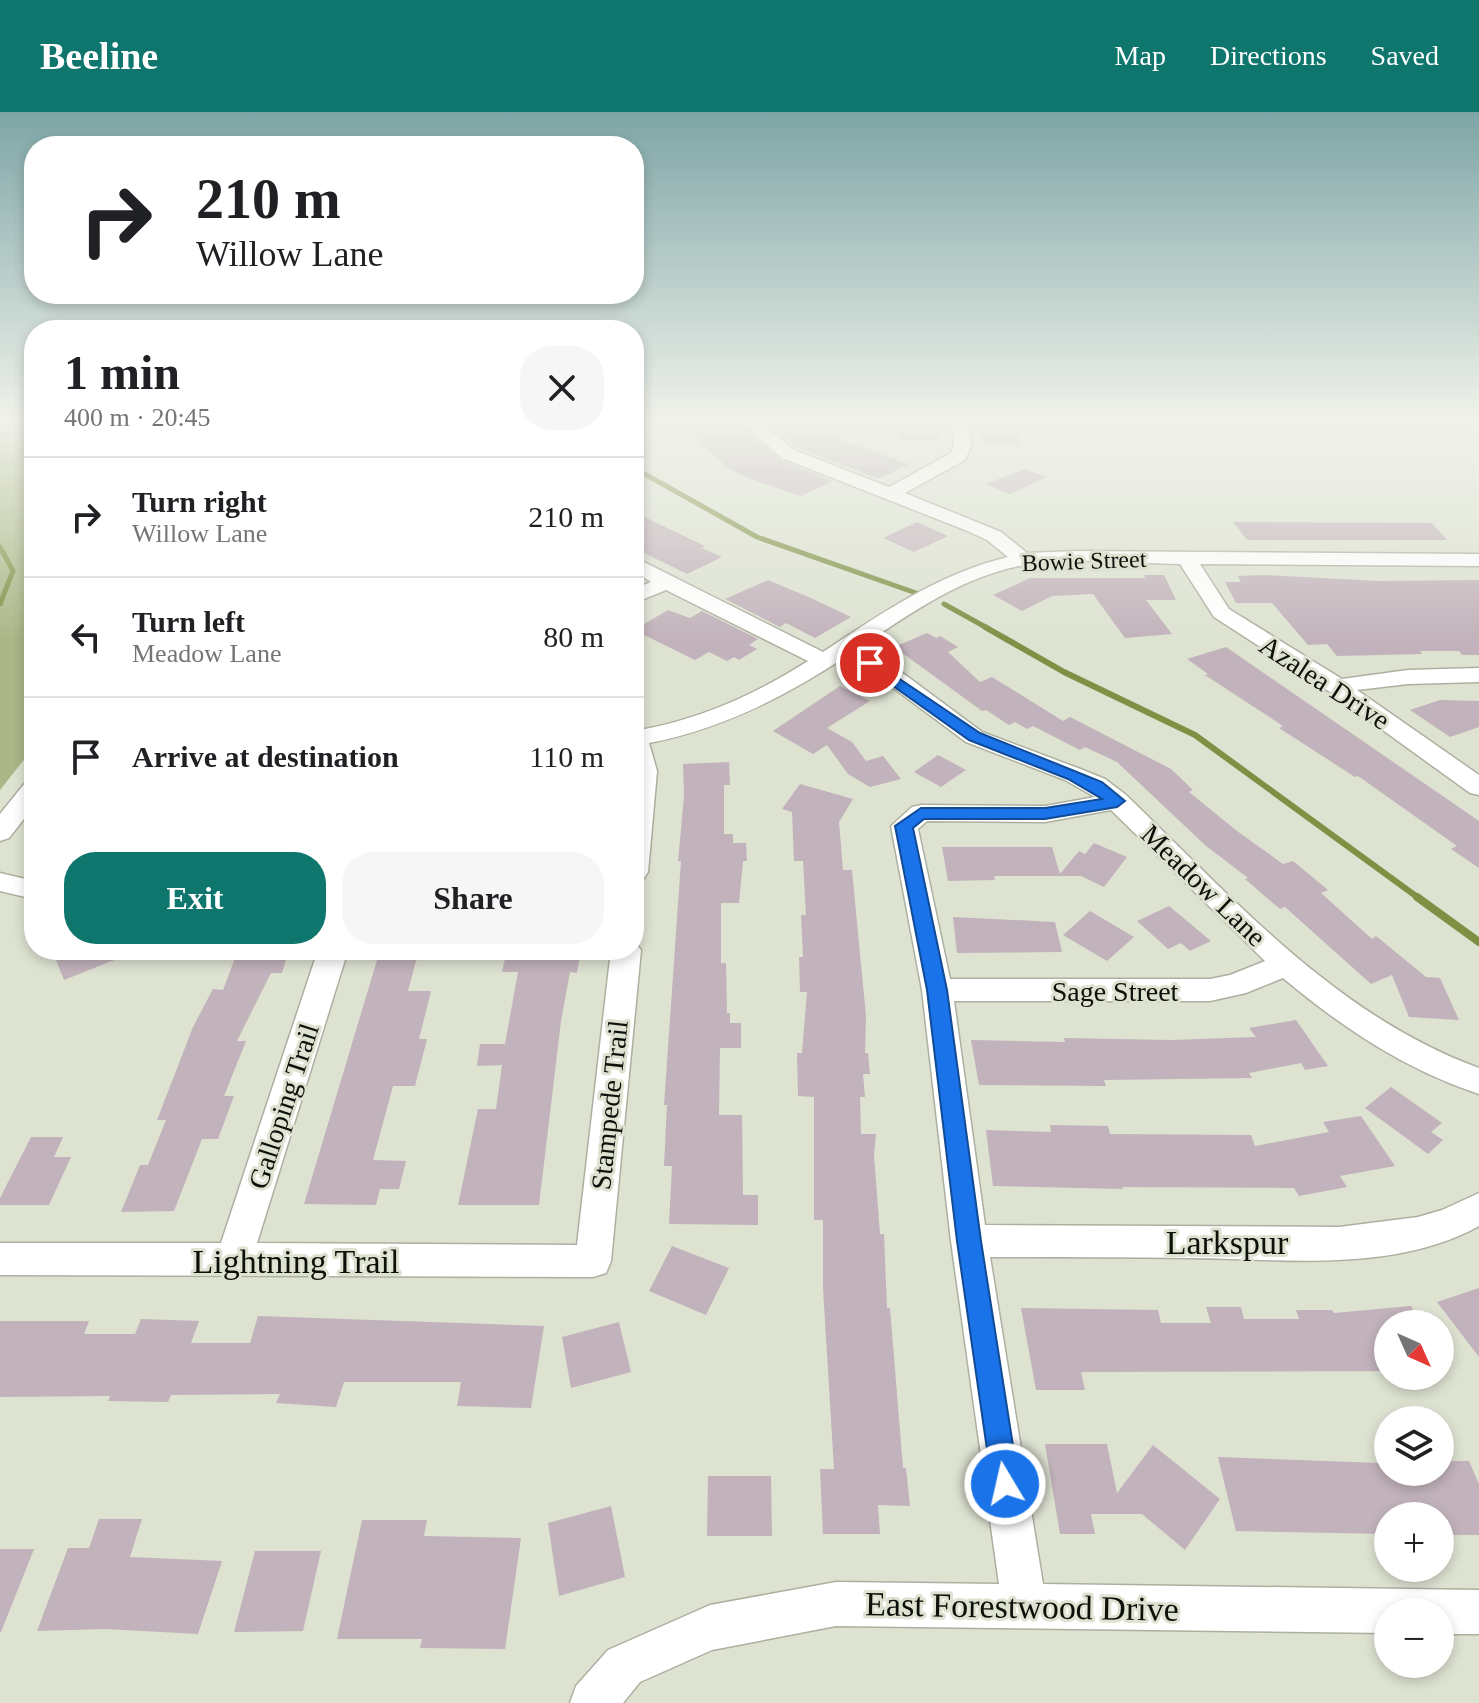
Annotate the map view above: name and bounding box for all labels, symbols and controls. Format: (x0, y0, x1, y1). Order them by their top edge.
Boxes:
text: Beeline (40, 35, 158, 77)
text: Map (1115, 40, 1166, 71)
text: Directions (1210, 40, 1327, 71)
text: Saved (1371, 40, 1439, 71)
icon: right (64, 168, 168, 272)
text: 210 m (196, 168, 341, 230)
text: Willow Lane (196, 234, 384, 274)
text: 1 min (64, 346, 180, 399)
button: close (520, 346, 604, 430)
text: 400 m · 20:45 (64, 403, 211, 432)
text: Turn right (132, 485, 267, 518)
icon: right (64, 495, 108, 539)
text: 210 m (528, 500, 604, 533)
text: Willow Lane (132, 519, 267, 548)
street label: Bowie Street (1021, 546, 1147, 576)
text: Turn left (132, 605, 245, 638)
icon: left (64, 615, 108, 659)
text: 80 m (543, 620, 604, 653)
pin (836, 629, 904, 697)
street label: Azalea Drive (1254, 629, 1395, 736)
text: Meadow Lane (132, 639, 281, 668)
icon: arrive (848, 641, 892, 685)
icon: arrive (64, 735, 108, 779)
text: Arrive at destination (132, 740, 399, 773)
text: 110 m (529, 740, 604, 773)
street label: Meadow Lane (1135, 818, 1272, 952)
button: Exit (64, 852, 326, 944)
button: Share (342, 852, 604, 944)
street label: Sage Street (1052, 976, 1179, 1007)
street label: Galloping Trail (242, 1019, 325, 1193)
street label: Stampede Trail (585, 1019, 634, 1191)
street label: Larkspur (1166, 1224, 1289, 1261)
street label: Lightning Trail (193, 1243, 399, 1280)
north arrow (1374, 1310, 1454, 1390)
map controls (1374, 1310, 1454, 1678)
button: layers (1374, 1406, 1454, 1486)
position arrow (963, 1442, 1047, 1526)
button: + (1374, 1502, 1454, 1582)
street label: East Forestwood Drive (865, 1585, 1179, 1628)
button: − (1374, 1598, 1454, 1678)

